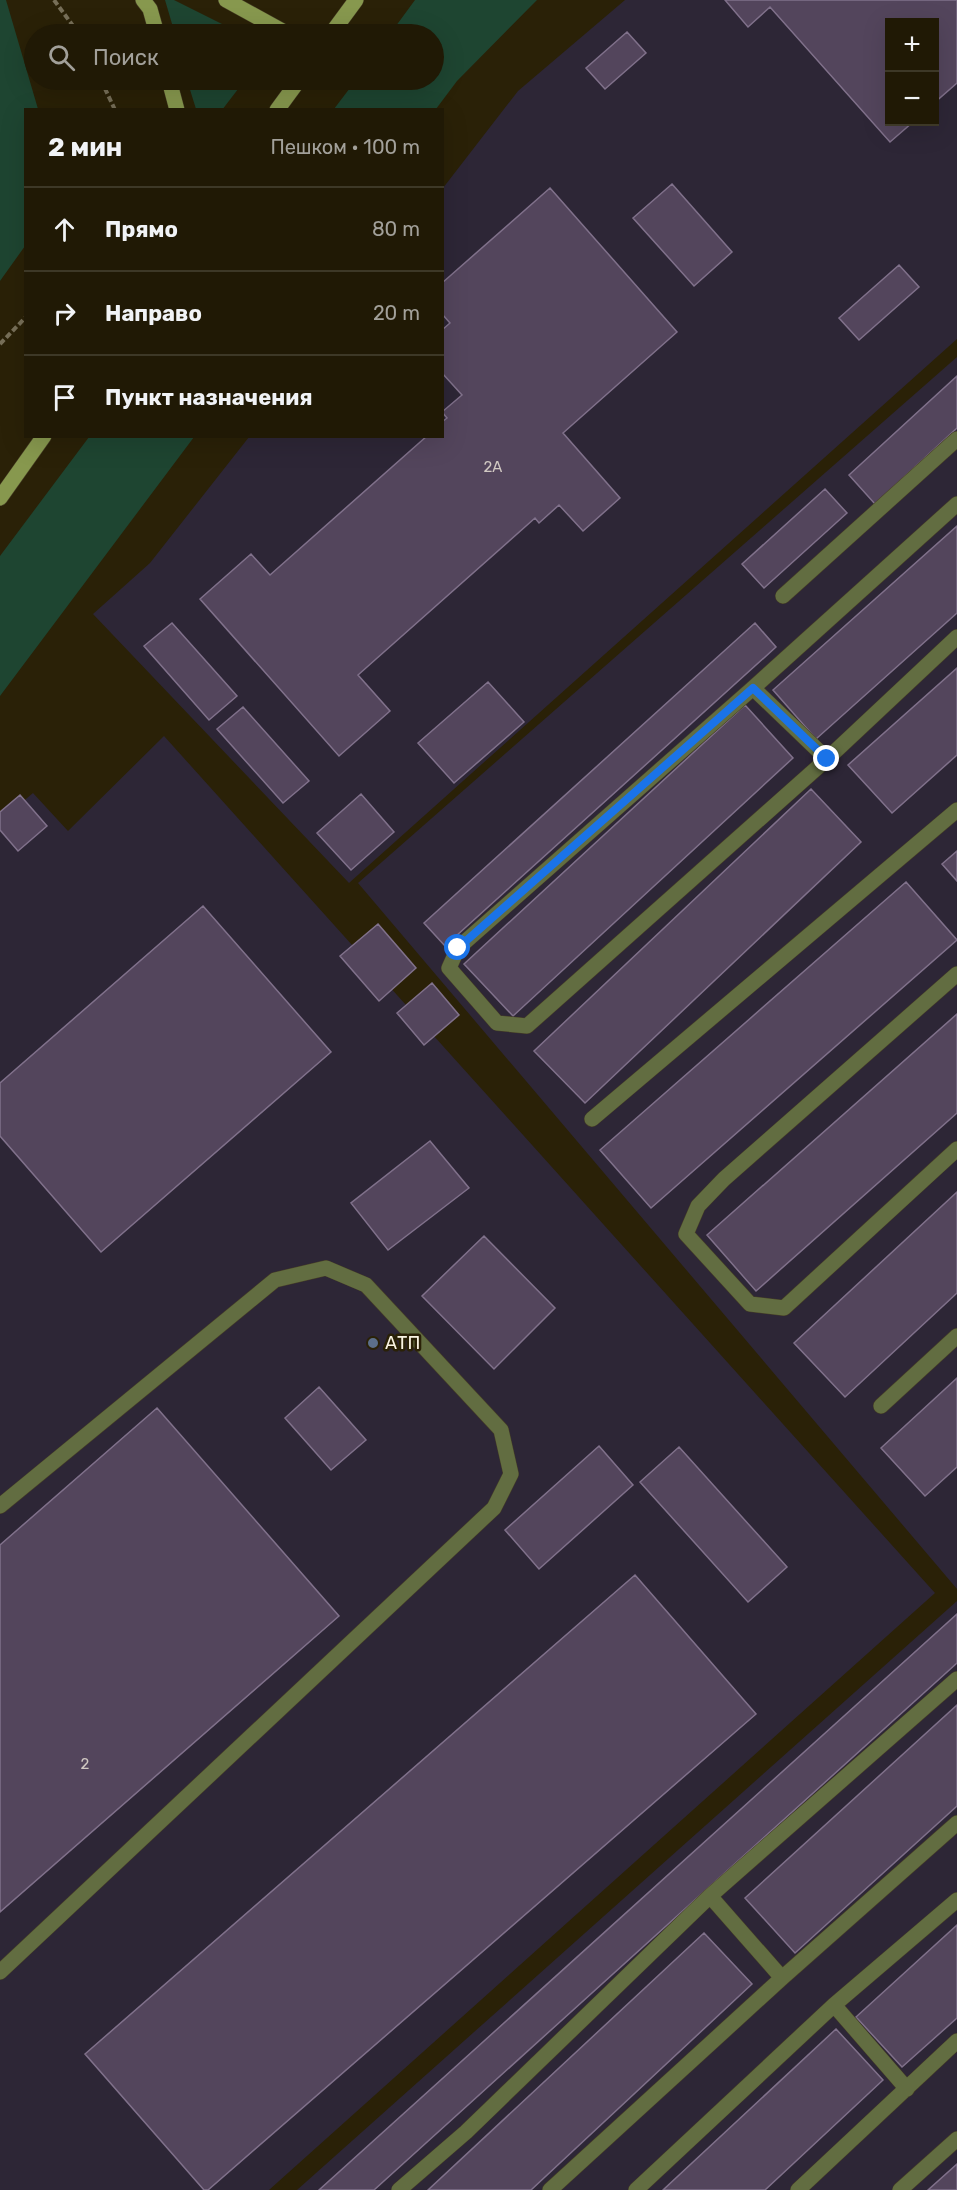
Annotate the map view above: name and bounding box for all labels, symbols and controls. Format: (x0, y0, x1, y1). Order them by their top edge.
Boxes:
map controls (885, 18, 939, 126)
button: + (885, 18, 939, 72)
search box (24, 24, 444, 90)
icon: search (45, 41, 78, 74)
text: Поиск (93, 44, 159, 71)
button: − (885, 72, 939, 126)
text: 2 мин (48, 132, 122, 163)
text: Пешком · 100 m (270, 135, 420, 159)
icon: ahead (48, 213, 81, 246)
text: Прямо (105, 216, 178, 243)
text: 80 m (372, 217, 420, 241)
icon: right (48, 297, 81, 330)
text: Направо (105, 300, 202, 327)
text: 20 m (373, 301, 420, 325)
icon: arrive (48, 381, 81, 414)
text: Пункт назначения (105, 384, 313, 411)
house number: 2А (484, 458, 502, 476)
route end (813, 745, 839, 771)
route start (444, 934, 470, 960)
place label: АТП (385, 1332, 420, 1354)
marker: АТП (366, 1336, 380, 1350)
house number: 2 (81, 1755, 90, 1773)

